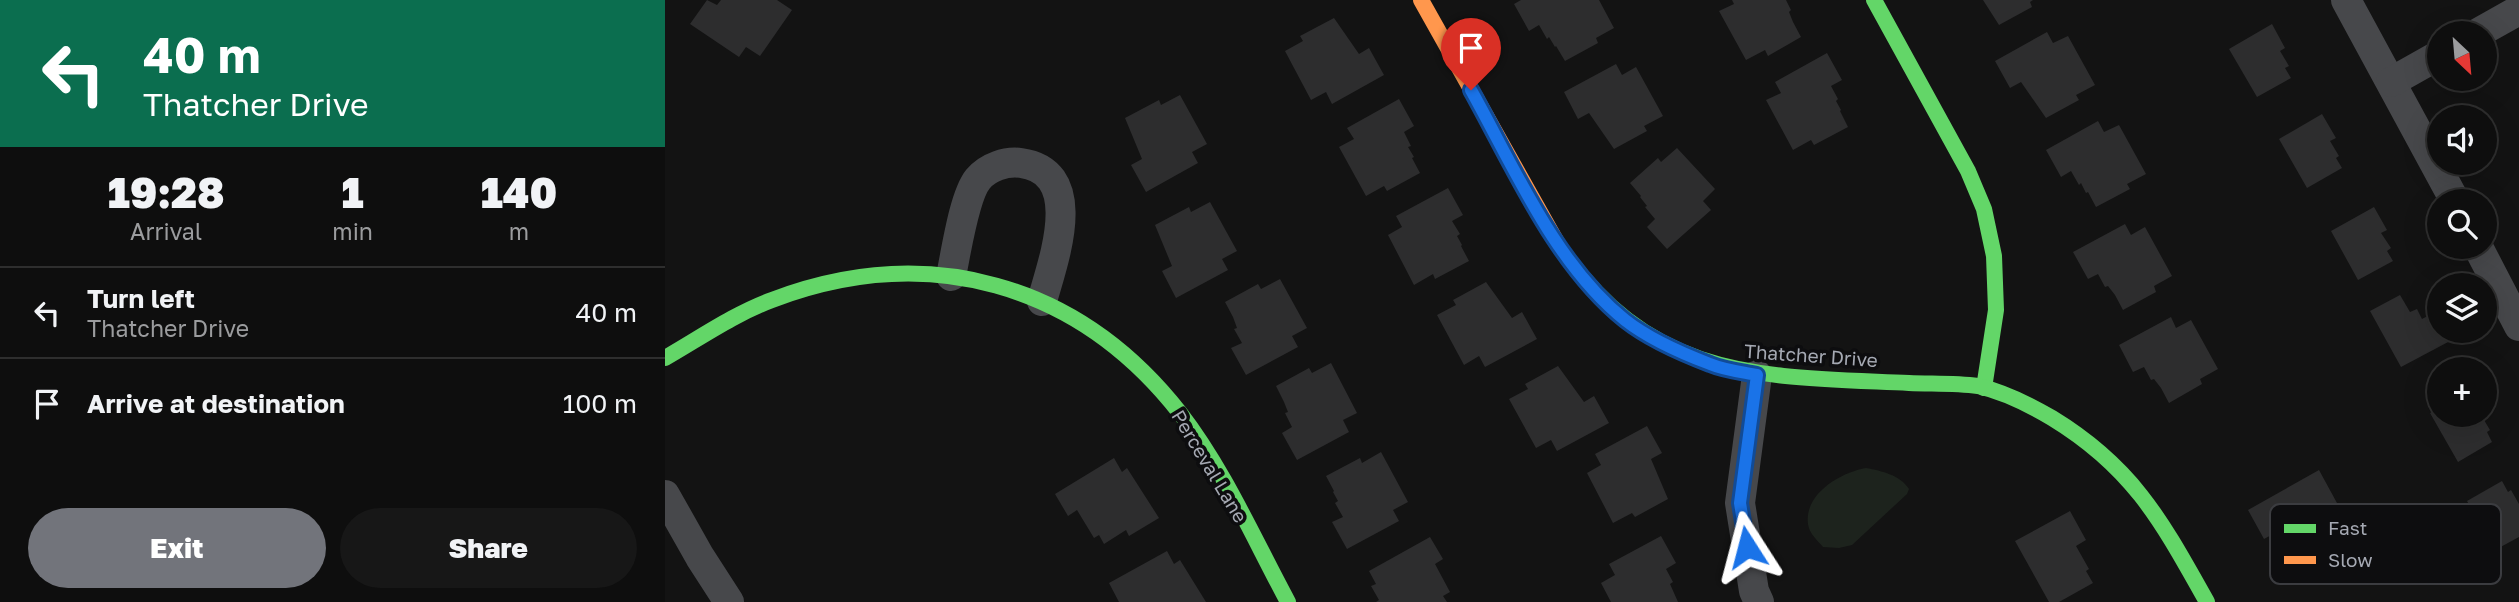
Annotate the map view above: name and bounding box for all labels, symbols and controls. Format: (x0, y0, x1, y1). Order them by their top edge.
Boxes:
pin (1441, 18, 1501, 90)
north arrow (2427, 21, 2497, 91)
map controls (2427, 21, 2497, 427)
text: 40 m (143, 25, 261, 84)
icon: left (28, 28, 119, 119)
icon: arrive (1452, 29, 1490, 67)
text: Thatcher Drive (143, 85, 369, 123)
button: sound (2427, 105, 2497, 175)
text: 19:28 (108, 167, 225, 217)
text: 1 (342, 167, 364, 217)
text: 140 (481, 167, 557, 217)
button: search (2427, 189, 2497, 259)
text: Arrival (130, 217, 202, 245)
text: min (332, 217, 373, 245)
text: m (509, 217, 529, 245)
button: layers (2427, 273, 2497, 343)
text: Turn left (87, 283, 195, 314)
icon: left (28, 294, 66, 332)
text: 40 m (576, 297, 637, 328)
text: Thatcher Drive (87, 314, 249, 342)
street label: Thatcher Drive (1743, 339, 1879, 371)
button: + (2427, 357, 2497, 427)
icon: arrive (28, 385, 66, 423)
text: Arrive at destination (87, 388, 345, 419)
text: 100 m (563, 388, 637, 419)
street label: Perceval Lane (1167, 405, 1253, 527)
legend (2270, 504, 2501, 584)
button: Exit (28, 508, 326, 588)
button: Share (340, 508, 637, 588)
position arrow (1710, 510, 1784, 584)
text: Fast (2328, 516, 2367, 539)
text: Slow (2328, 548, 2373, 571)

